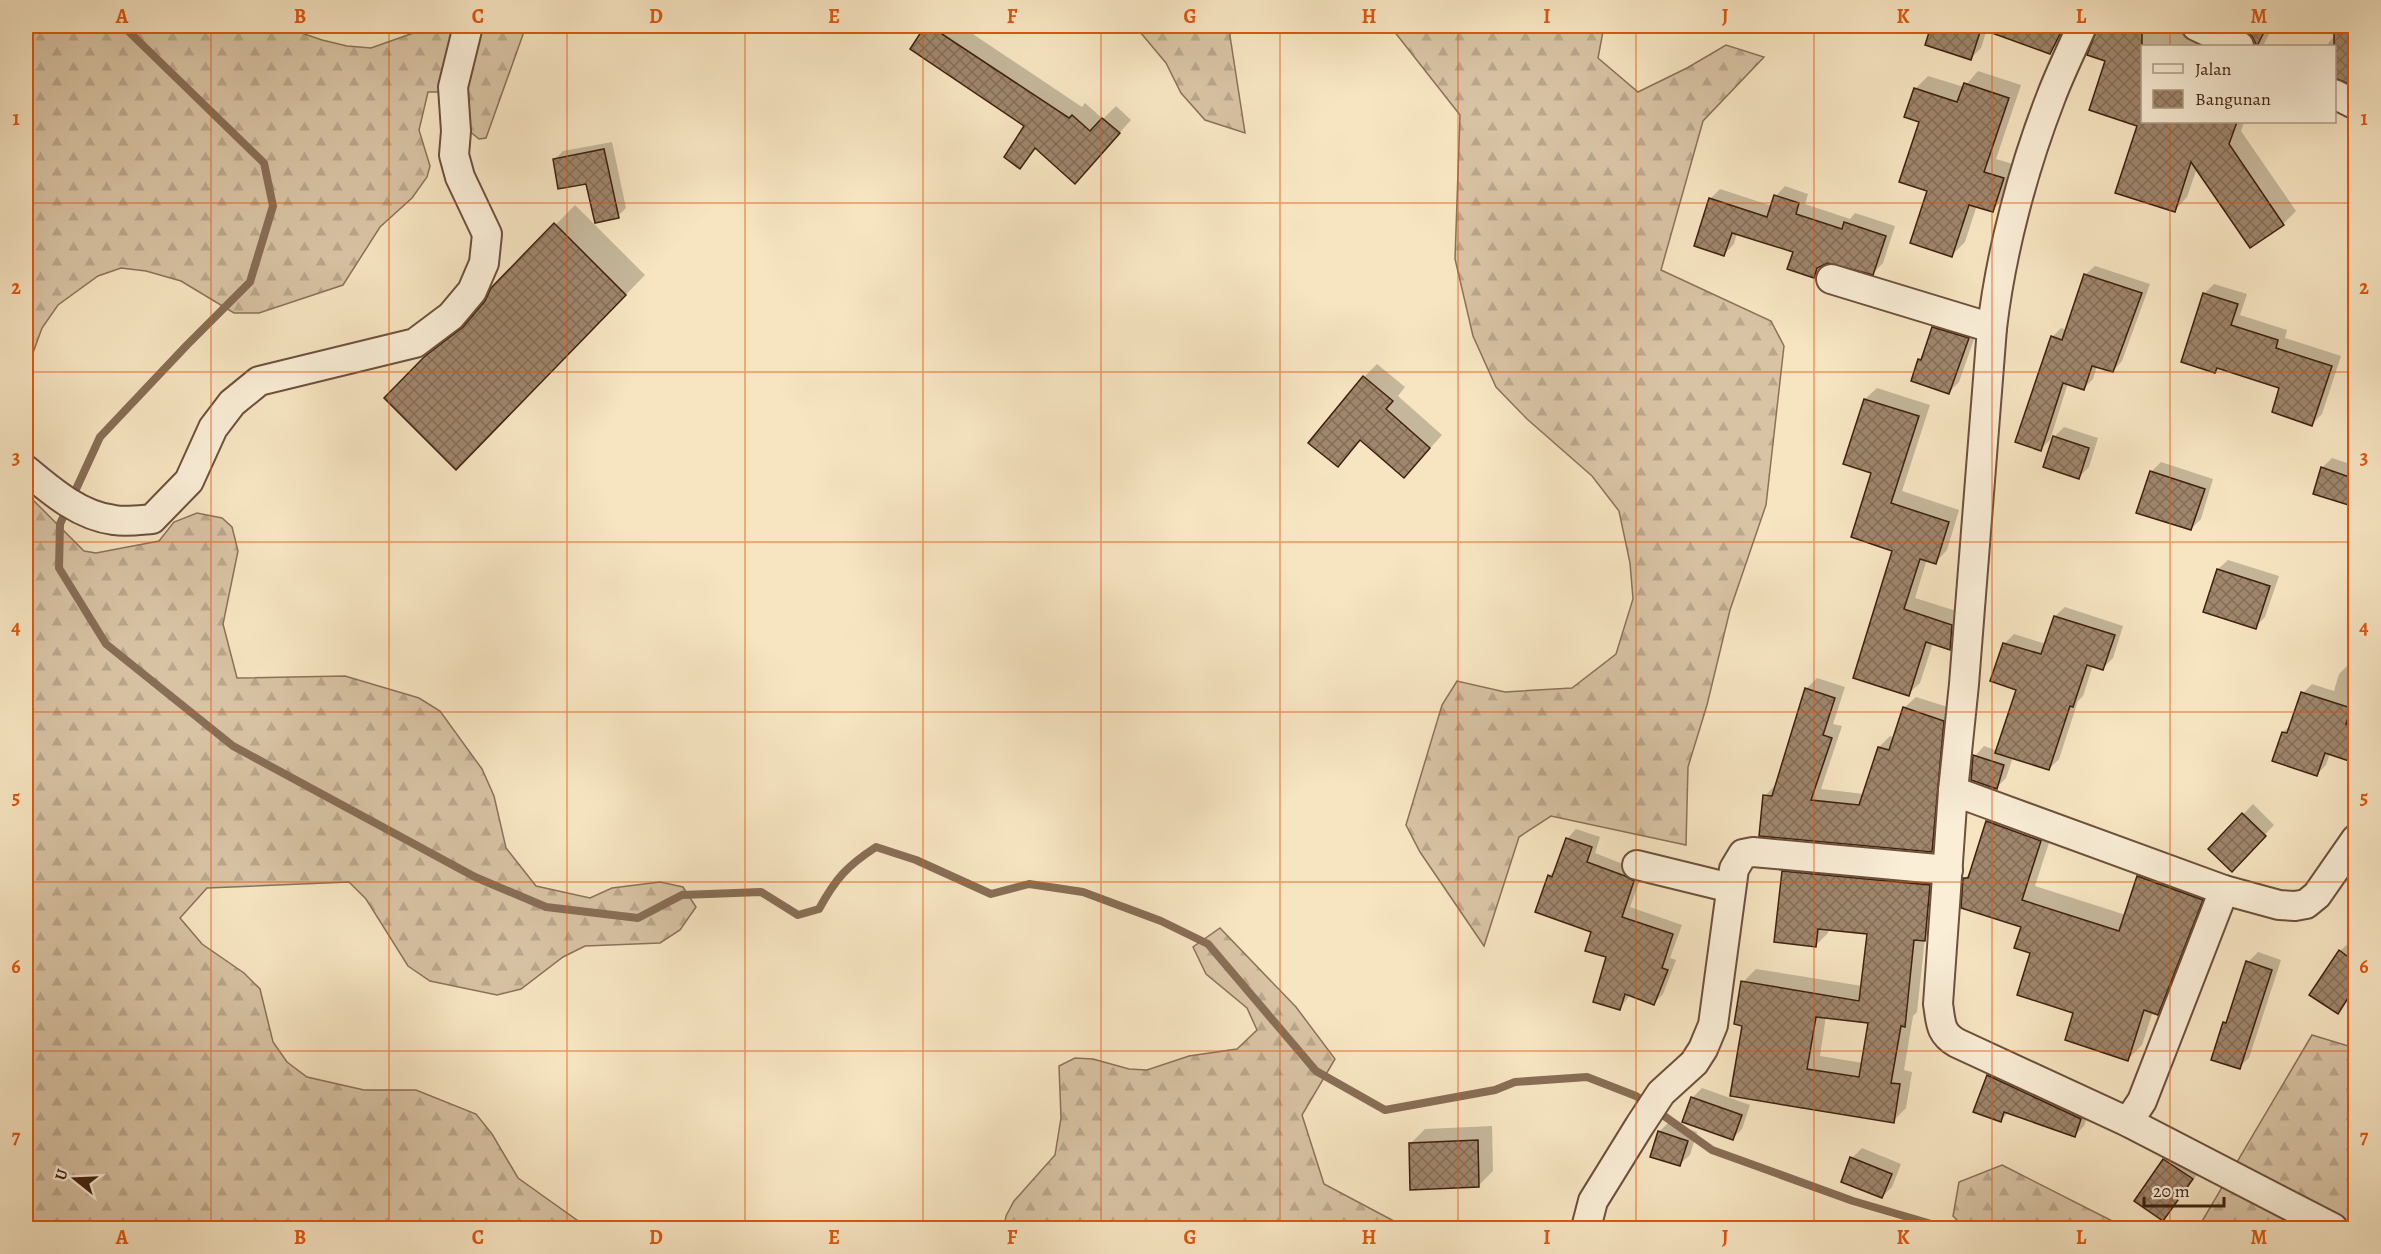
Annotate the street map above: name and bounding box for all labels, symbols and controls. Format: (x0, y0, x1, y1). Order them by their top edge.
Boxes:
text: A (115, 3, 129, 30)
text: B (294, 3, 306, 30)
text: C (472, 3, 484, 30)
text: D (649, 3, 663, 30)
text: E (828, 3, 840, 30)
text: F (1007, 3, 1018, 30)
text: G (1183, 3, 1197, 30)
text: H (1362, 3, 1377, 30)
text: I (1543, 3, 1551, 30)
text: J (1722, 3, 1729, 30)
text: K (1896, 3, 1910, 30)
text: L (2076, 3, 2087, 30)
text: M (2251, 3, 2268, 30)
legend (2141, 45, 2336, 123)
text: Jalan (2195, 57, 2232, 81)
text: Bangunan (2195, 87, 2271, 111)
text: 1 (12, 105, 20, 132)
text: 1 (2360, 105, 2368, 132)
text: 2 (11, 274, 21, 301)
text: 2 (2359, 274, 2369, 301)
text: 3 (12, 444, 20, 471)
text: 3 (2360, 444, 2368, 471)
text: 4 (11, 614, 21, 641)
text: 4 (2359, 614, 2369, 641)
text: 5 (12, 784, 20, 811)
text: 5 (2360, 784, 2368, 811)
text: 6 (11, 953, 21, 980)
text: 6 (2359, 953, 2369, 980)
text: 7 (12, 1123, 21, 1150)
text: 7 (2360, 1123, 2369, 1150)
north arrow (45, 1149, 105, 1209)
text: U (50, 1166, 74, 1183)
scale bar (2144, 1170, 2224, 1208)
text: 20 m (2153, 1179, 2190, 1203)
text: A (115, 1224, 129, 1251)
text: B (294, 1224, 306, 1251)
text: C (472, 1224, 484, 1251)
text: D (649, 1224, 663, 1251)
text: E (828, 1224, 840, 1251)
text: F (1007, 1224, 1018, 1251)
text: G (1183, 1224, 1197, 1251)
text: H (1362, 1224, 1377, 1251)
text: I (1543, 1224, 1551, 1251)
text: J (1722, 1224, 1729, 1251)
text: K (1896, 1224, 1910, 1251)
text: L (2076, 1224, 2087, 1251)
text: M (2251, 1224, 2268, 1251)

